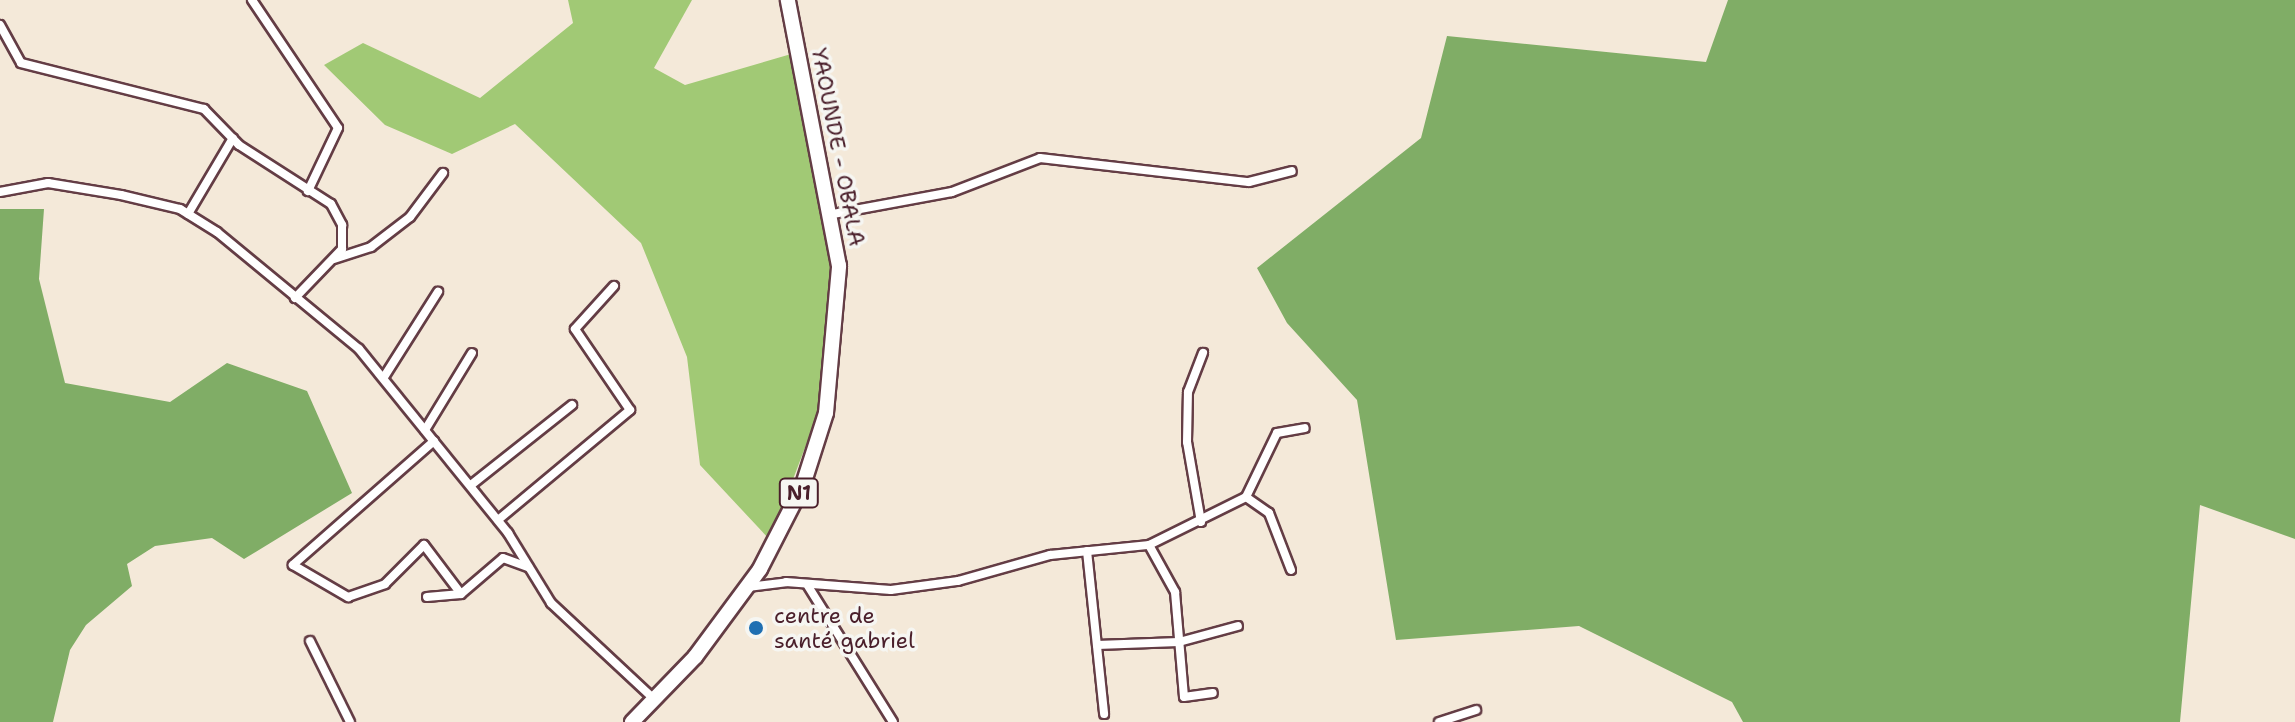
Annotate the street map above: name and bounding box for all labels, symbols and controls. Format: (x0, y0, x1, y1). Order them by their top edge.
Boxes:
street label: YAOUNDE - OBALA (806, 46, 870, 248)
road number: N1 (777, 477, 821, 509)
place label: centre de santé gabriel (774, 602, 915, 654)
marker: centre de santé gabriel (745, 617, 767, 639)

